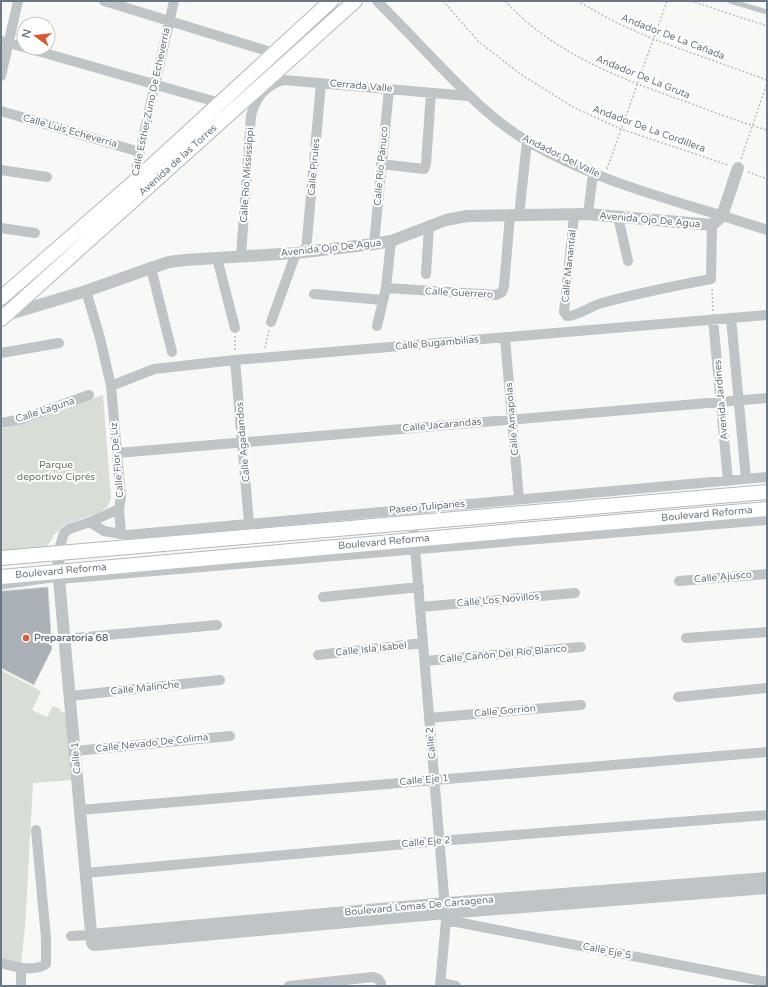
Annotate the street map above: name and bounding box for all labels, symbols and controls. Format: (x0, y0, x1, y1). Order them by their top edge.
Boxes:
street label: Andador De La Cañada (619, 12, 727, 62)
north arrow (16, 16, 56, 56)
street label: Calle Esther Zuno De Echeverría (129, 27, 173, 177)
text: N (19, 28, 34, 39)
street label: Andador De La Gruta (594, 53, 692, 101)
street label: Cerrada Valle (329, 77, 393, 95)
street label: Andador De La Cordillera (591, 103, 707, 155)
street label: Calle Luis Echeverría (21, 112, 119, 150)
street label: Avenida de las Torres (137, 122, 220, 198)
street label: Calle Río Pánuco (372, 126, 390, 206)
street label: Calle Río Mississippi (238, 127, 256, 223)
street label: Andador Del Valle (520, 132, 602, 180)
street label: Calle Pirules (306, 137, 323, 196)
street label: Avenida Ojo De Agua (599, 210, 701, 230)
street label: Calle Manantial (559, 229, 579, 303)
street label: Avenida Ojo De Agua (280, 237, 382, 259)
street label: Calle Guerrero (425, 285, 493, 301)
street label: Calle Bugambilias (395, 333, 480, 353)
street label: Avenida Jardines (712, 359, 730, 441)
street label: Calle Amapolas (503, 382, 521, 456)
street label: Calle Laguna (14, 395, 76, 425)
street label: Calle Agadandos (234, 401, 252, 483)
street label: Calle Jacarandas (402, 416, 482, 434)
street label: Calle Flor De Liz (108, 422, 126, 498)
park label: Parque deportivo Ciprés (17, 459, 95, 483)
street label: Paseo Tulipanes (388, 498, 466, 516)
street label: Boulevard Reforma (661, 504, 753, 524)
street label: Boulevard Reforma (338, 532, 430, 552)
street label: Boulevard Reforma (15, 561, 107, 581)
street label: Calle Ajusco (694, 568, 752, 586)
street label: Calle Los Novillos (456, 590, 540, 610)
place label: Preparatoria 68 (34, 632, 109, 644)
marker: Preparatoria 68 (21, 633, 31, 643)
street label: Calle Isla Isabel (335, 639, 407, 659)
street label: Calle Cañón Del Río Blanco (439, 642, 567, 666)
street label: Calle Malinche (110, 678, 180, 698)
street label: Calle Gorrión (474, 702, 536, 720)
street label: Calle 2 (424, 726, 438, 760)
street label: Calle Nevado De Colima (95, 731, 209, 755)
street label: Calle 1 (69, 741, 83, 775)
street label: Calle Eje 1 (399, 772, 449, 788)
street label: Calle Eje 2 (401, 834, 451, 850)
street label: Boulevard Lomas De Cartagena (344, 893, 494, 919)
street label: Calle Eje 5 (582, 940, 632, 962)

